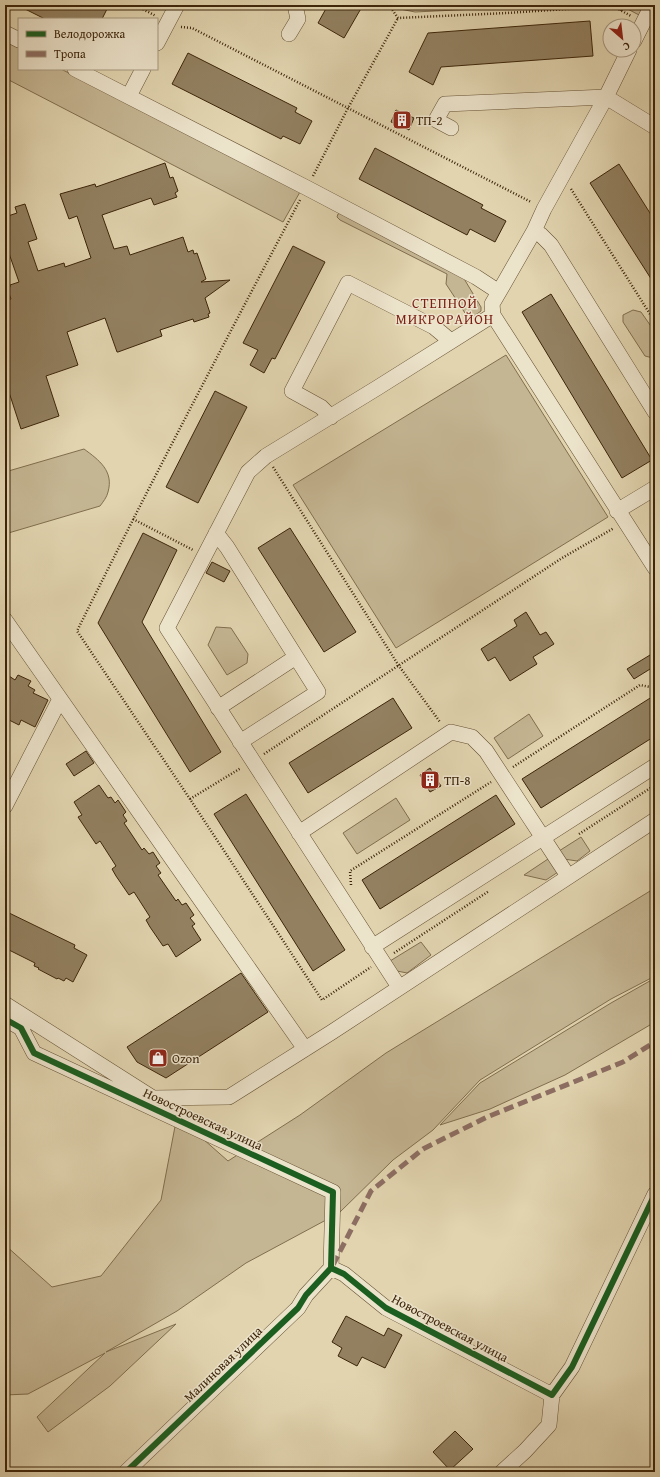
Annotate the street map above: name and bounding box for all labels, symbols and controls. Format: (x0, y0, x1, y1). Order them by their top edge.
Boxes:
legend (18, 18, 158, 70)
north arrow (602, 18, 642, 58)
text: Велодорожка (54, 25, 125, 42)
text: С (620, 38, 633, 55)
text: Тропа (54, 45, 86, 62)
building icon: ТП-2 (391, 109, 413, 131)
place label: ТП-2 (416, 111, 442, 130)
district label: СТЕПНОЙ МИКРОРАЙОН (396, 293, 494, 329)
building icon: ТП-8 (419, 769, 441, 791)
place label: ТП-8 (444, 771, 470, 790)
shop icon: Ozon (147, 1047, 169, 1069)
place label: Ozon (172, 1049, 200, 1068)
street label: Новостроевская улица (140, 1083, 267, 1155)
street label: Новостроевская улица (388, 1289, 512, 1367)
street label: Малиновая улица (180, 1321, 267, 1406)

